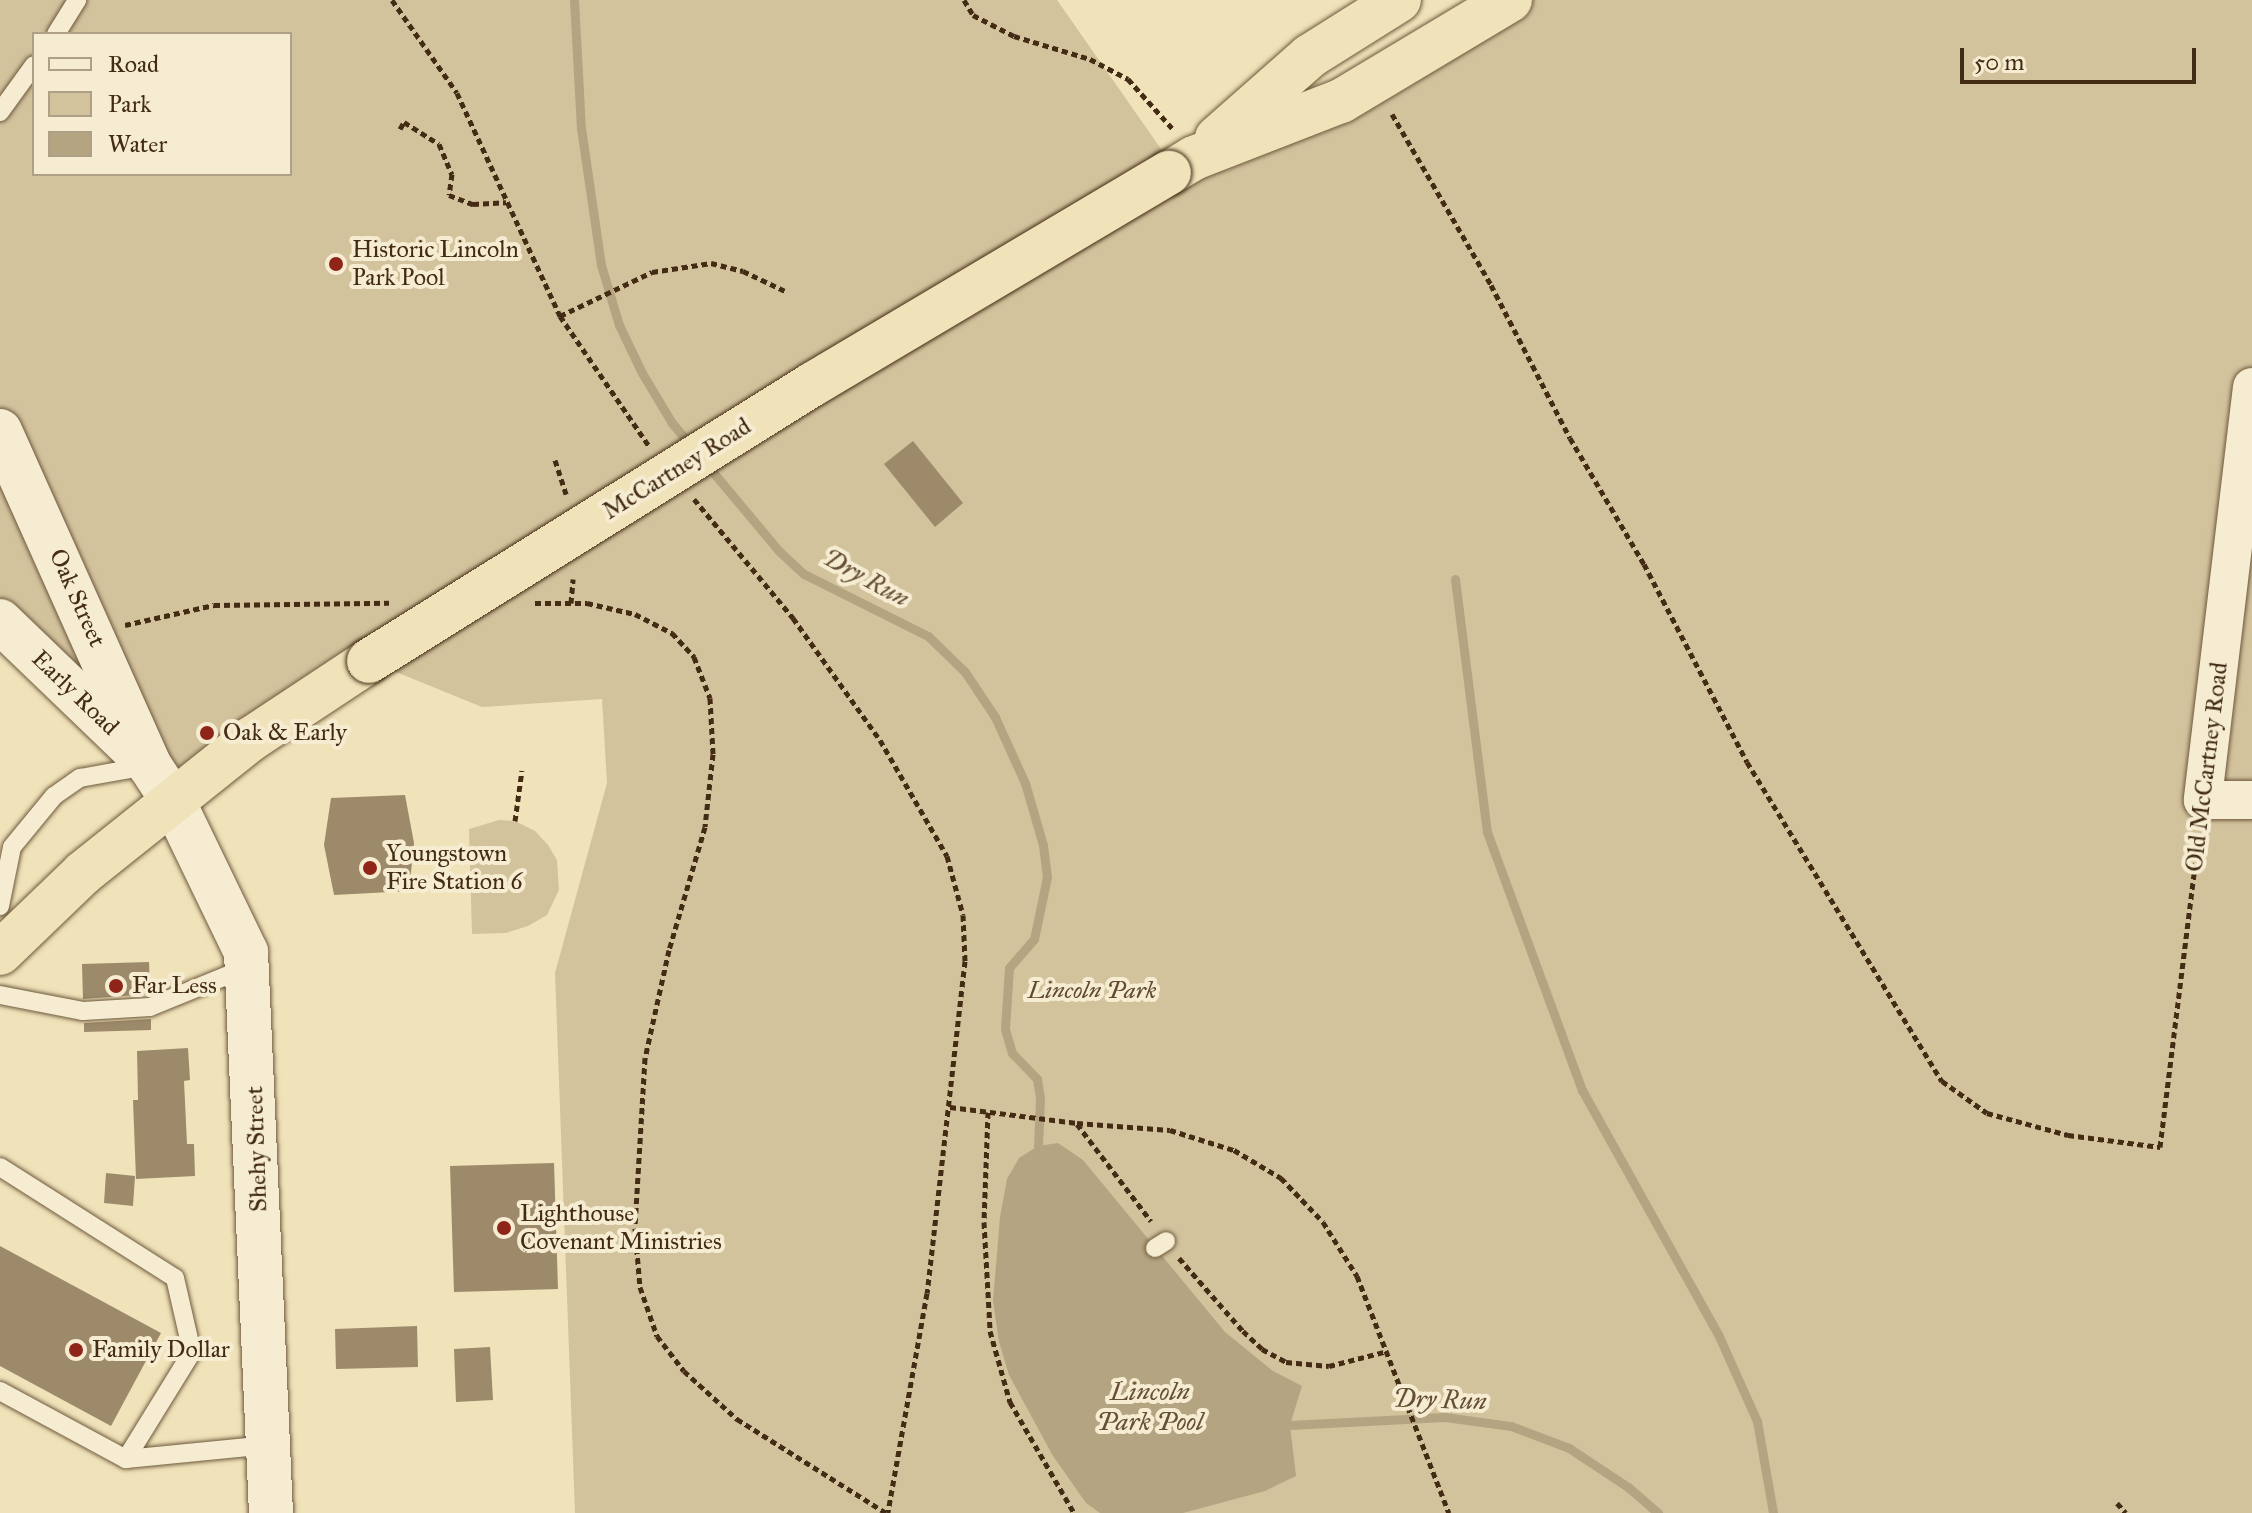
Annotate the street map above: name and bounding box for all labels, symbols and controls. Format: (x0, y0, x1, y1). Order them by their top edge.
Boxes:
legend (32, 32, 292, 176)
scale bar (1964, 32, 2200, 82)
text: 50 m (1974, 47, 2024, 77)
text: Road (108, 49, 159, 79)
text: Park (108, 89, 151, 119)
text: Water (108, 129, 167, 159)
place label: Historic Lincoln Park Pool (352, 236, 519, 292)
marker: Historic Lincoln Park Pool (327, 255, 345, 273)
street label: McCartney Road (598, 412, 756, 526)
water label: Dry Run (818, 542, 914, 614)
street label: Oak Street (43, 544, 111, 652)
street label: Early Road (25, 644, 125, 742)
street label: Old McCartney Road (2180, 661, 2234, 873)
place label: Oak & Early (223, 719, 347, 747)
marker: Oak & Early (198, 724, 216, 742)
place label: Youngstown Fire Station 6 (386, 840, 522, 896)
marker: Youngstown Fire Station 6 (361, 859, 379, 877)
place label: Far Less (132, 972, 217, 1000)
marker: Far Less (107, 977, 125, 995)
park label: Lincoln Park (1028, 977, 1156, 1005)
street label: Shehy Street (240, 1086, 274, 1212)
place label: Lighthouse Covenant Ministries (520, 1200, 722, 1256)
marker: Lighthouse Covenant Ministries (495, 1219, 513, 1237)
place label: Family Dollar (92, 1336, 230, 1364)
marker: Family Dollar (67, 1341, 85, 1359)
water label: Lincoln Park Pool (1097, 1376, 1203, 1438)
water label: Dry Run (1393, 1383, 1487, 1417)

